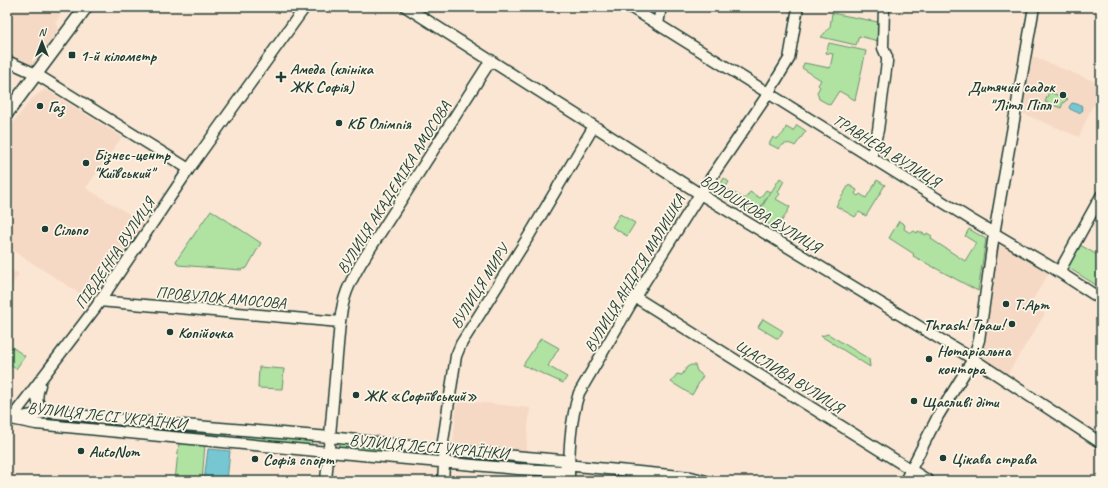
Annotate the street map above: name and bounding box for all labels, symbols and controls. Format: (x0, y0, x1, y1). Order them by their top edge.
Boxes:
north arrow (22, 22, 62, 62)
text: N (39, 25, 48, 39)
place label: 1-й кілометр (80, 46, 157, 66)
marker: 1-й кілометр (67, 50, 77, 60)
place label: Амеда (клініка ЖК Софія) (290, 59, 375, 97)
marker: Амеда (клініка ЖК Софія) (275, 71, 287, 83)
place label: Дитячий садок "Літл Піпл" (968, 77, 1059, 115)
marker: Дитячий садок "Літл Піпл" (1058, 90, 1068, 100)
place label: Газ (48, 97, 66, 117)
street label: ВУЛИЦЯ АКАДЕМІКА АМОСОВА (332, 97, 456, 277)
marker: Газ (35, 101, 45, 111)
street label: ТРАВНЕВА ВУЛИЦЯ (829, 110, 946, 193)
place label: КБ Олімпія (347, 114, 412, 134)
marker: КБ Олімпія (334, 118, 344, 128)
place label: Бізнес-центр "Київський" (94, 145, 171, 183)
marker: Бізнес-центр "Київський" (81, 158, 91, 168)
street label: ВОЛОШКОВА ВУЛИЦЯ (697, 170, 826, 259)
street label: ВУЛИЦЯ АНДРІЯ МАЛИШКА (580, 190, 690, 356)
street label: ПІВДЕННА ВУЛИЦЯ (70, 192, 161, 313)
place label: Сільпо (53, 220, 89, 240)
marker: Сільпо (40, 224, 50, 234)
street label: ВУЛИЦЯ МИРУ (446, 238, 515, 332)
street label: ПРОВУЛОК АМОСОВА (155, 282, 288, 314)
place label: Т.Арт (1014, 295, 1051, 315)
marker: Т.Арт (1001, 299, 1011, 309)
place label: Thrash! Траш! (924, 315, 1008, 335)
marker: Thrash! Траш! (1007, 319, 1017, 329)
place label: Копійочка (178, 323, 234, 343)
marker: Копійочка (165, 327, 175, 337)
street label: ЩАСЛИВА ВУЛИЦЯ (732, 336, 849, 419)
place label: Нотаріальна контора (937, 341, 1012, 379)
marker: Нотаріальна контора (924, 354, 934, 364)
place label: ЖК «Софіївський» (364, 386, 477, 406)
marker: ЖК «Софіївський» (351, 390, 361, 400)
place label: Щасливі діти (922, 392, 1000, 412)
marker: Щасливі діти (909, 396, 919, 406)
street label: ВУЛИЦЯ ЛЕСІ УКРАЇНКИ (27, 398, 190, 435)
street label: ВУЛИЦЯ ЛЕСІ УКРАЇНКИ (349, 430, 512, 464)
place label: AutoNom (89, 442, 141, 462)
marker: AutoNom (76, 446, 86, 456)
place label: Цікава страва (951, 449, 1038, 469)
place label: Софія спорт (263, 450, 335, 470)
marker: Цікава страва (938, 453, 948, 463)
marker: Софія спорт (250, 454, 260, 464)

